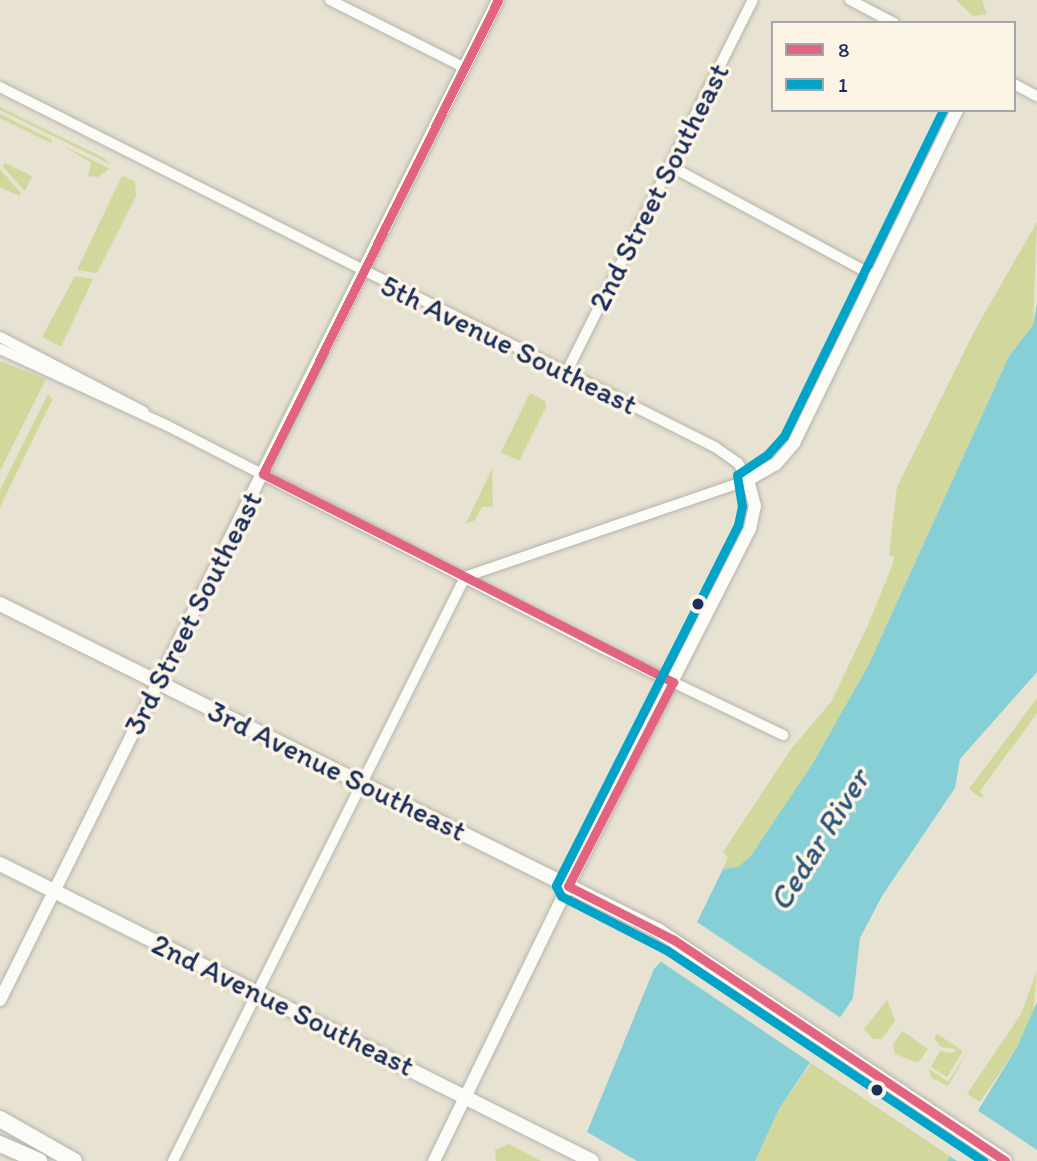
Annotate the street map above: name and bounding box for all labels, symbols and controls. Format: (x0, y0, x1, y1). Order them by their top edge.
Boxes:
legend (771, 21, 1016, 112)
text: 8 (838, 37, 850, 62)
street label: 2nd Street Southeast (581, 58, 737, 316)
text: 1 (838, 72, 848, 97)
street label: 5th Avenue Southeast (375, 268, 643, 422)
street label: 3rd Street Southeast (116, 486, 270, 740)
unlabelled marker (691, 597, 705, 611)
street label: 3rd Avenue Southeast (203, 693, 471, 849)
water label: Cedar River (761, 763, 877, 917)
street label: 2nd Avenue Southeast (147, 926, 419, 1084)
unlabelled marker (870, 1083, 884, 1097)

